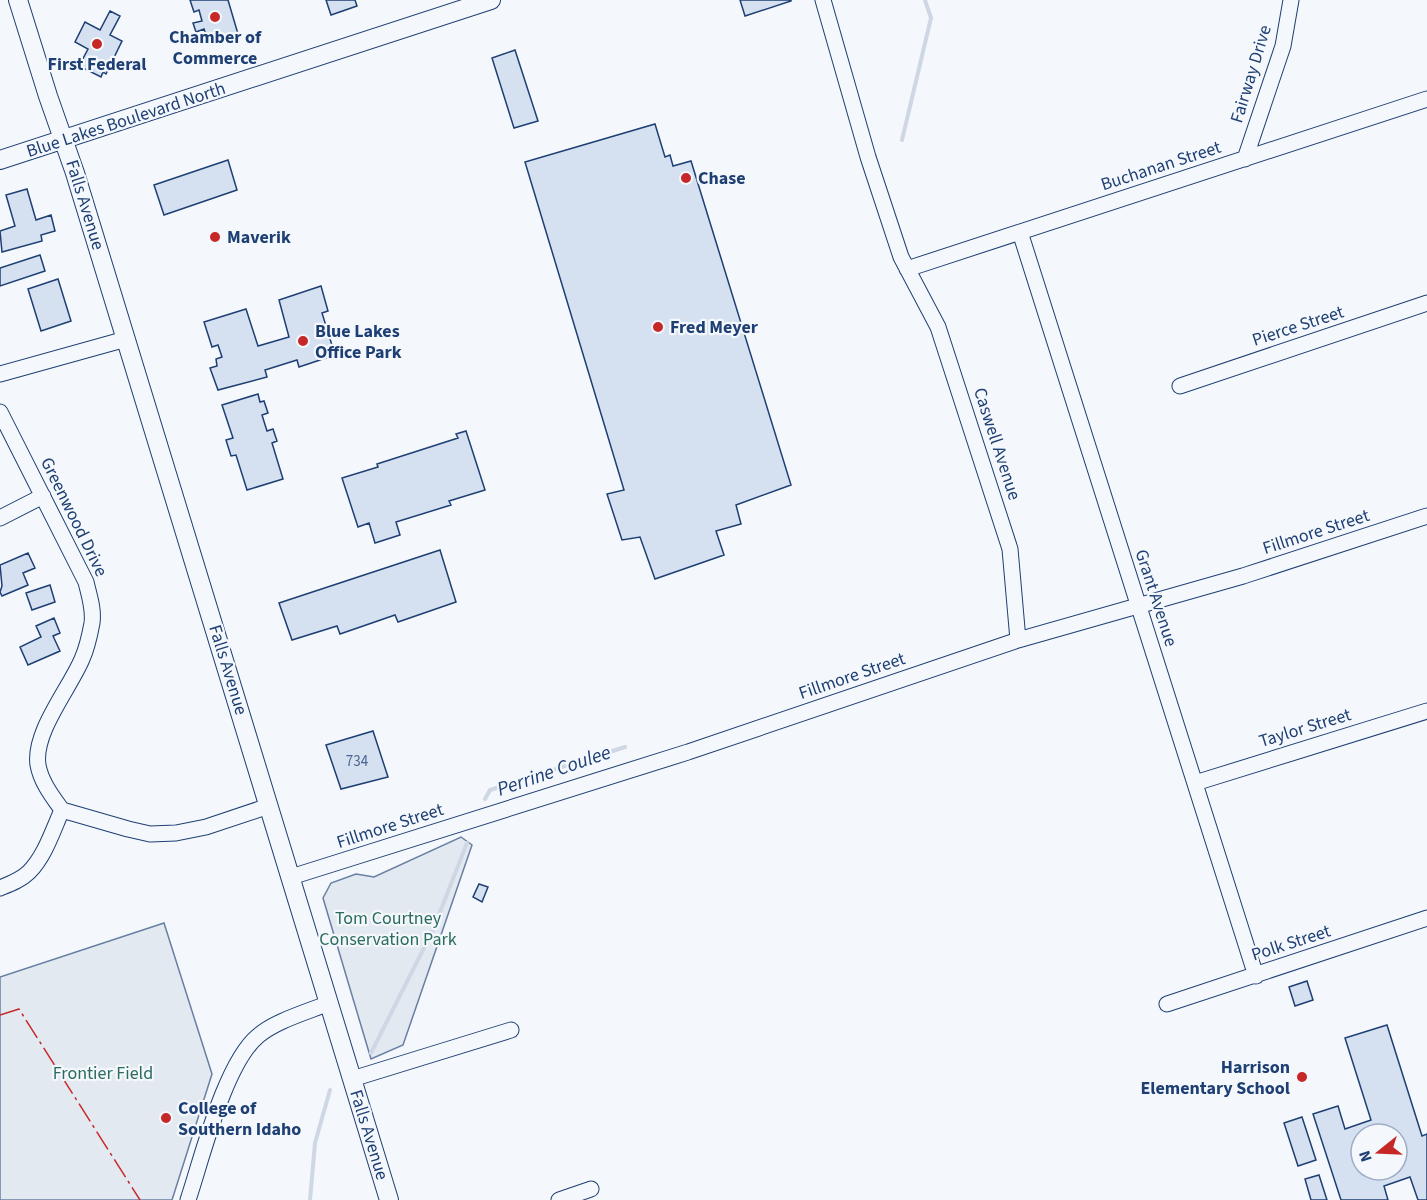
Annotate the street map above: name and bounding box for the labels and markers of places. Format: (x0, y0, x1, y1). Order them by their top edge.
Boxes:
marker: Chamber of Commerce (208, 10, 222, 24)
place label: Chamber of Commerce (169, 25, 262, 71)
marker: First Federal (90, 37, 104, 51)
place label: First Federal (48, 52, 146, 77)
place label: Chase (698, 166, 746, 191)
marker: Chase (679, 171, 693, 185)
place label: Maverik (227, 225, 291, 250)
marker: Maverik (208, 230, 222, 244)
place label: Fred Meyer (670, 315, 759, 340)
place label: Blue Lakes Office Park (315, 319, 402, 365)
marker: Fred Meyer (651, 320, 665, 334)
marker: Blue Lakes Office Park (296, 334, 310, 348)
place label: Harrison Elementary School (1140, 1055, 1290, 1101)
marker: Harrison Elementary School (1295, 1070, 1309, 1084)
place label: College of Southern Idaho (178, 1096, 301, 1142)
marker: College of Southern Idaho (159, 1111, 173, 1125)

